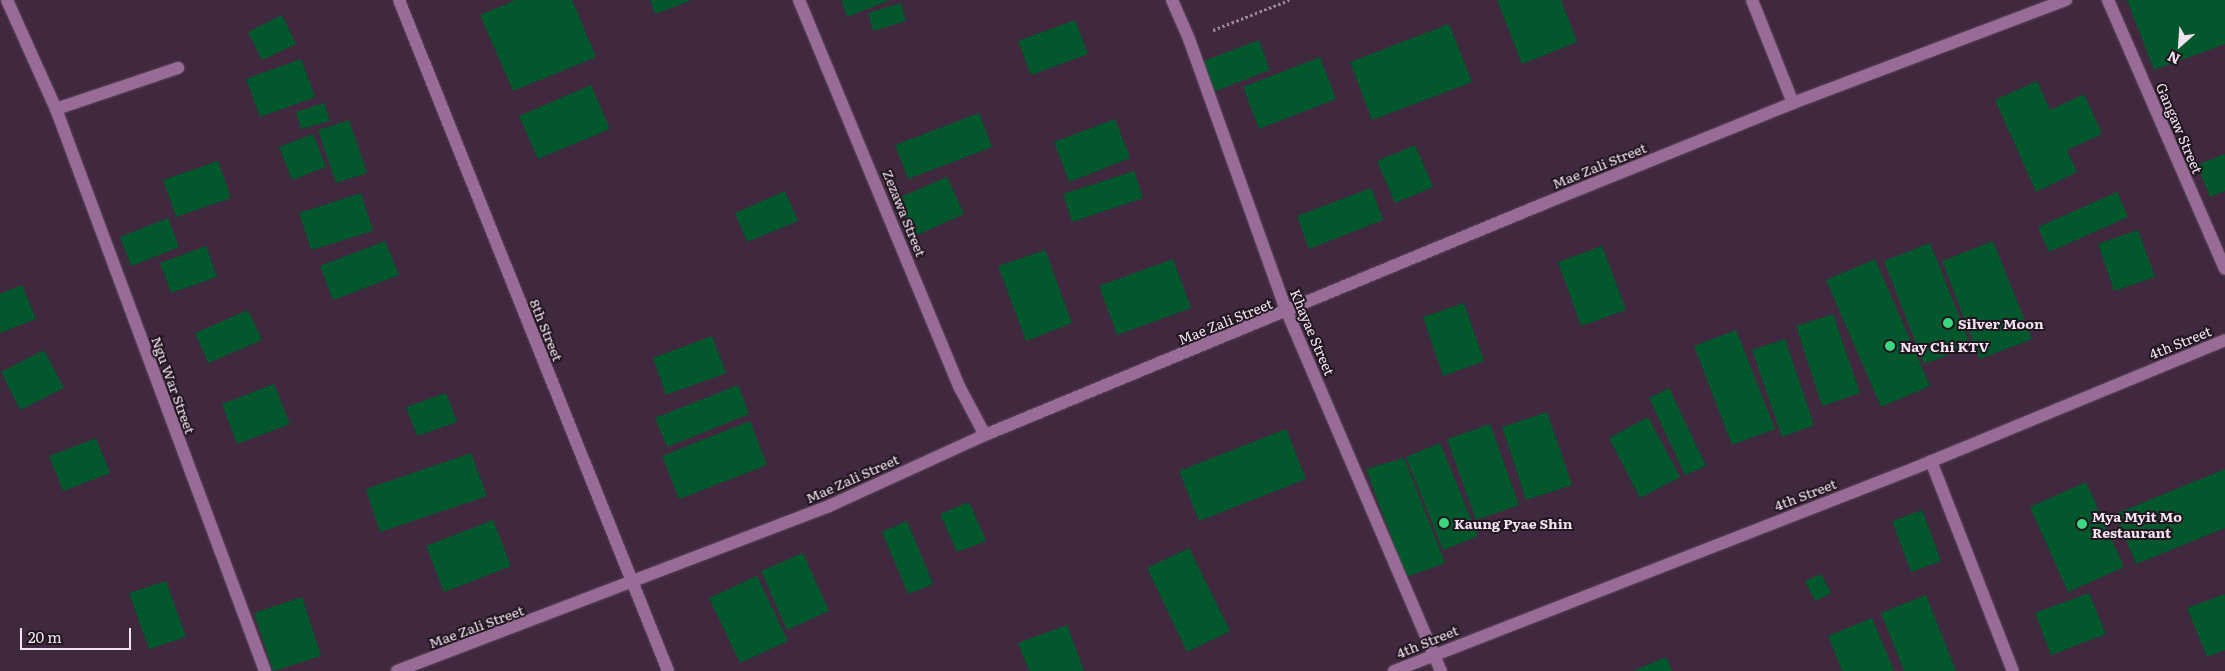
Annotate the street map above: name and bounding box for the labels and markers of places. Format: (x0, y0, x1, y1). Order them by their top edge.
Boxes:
place label: Silver Moon (1958, 315, 2044, 331)
marker: Silver Moon (1942, 317, 1954, 329)
place label: Nay Chi KTV (1900, 338, 1989, 354)
marker: Nay Chi KTV (1884, 340, 1896, 352)
place label: Mya Myit Mo Restaurant (2092, 508, 2182, 540)
place label: Kaung Pyae Shin (1454, 515, 1572, 531)
marker: Kaung Pyae Shin (1438, 517, 1450, 529)
marker: Mya Myit Mo Restaurant (2076, 518, 2088, 530)

